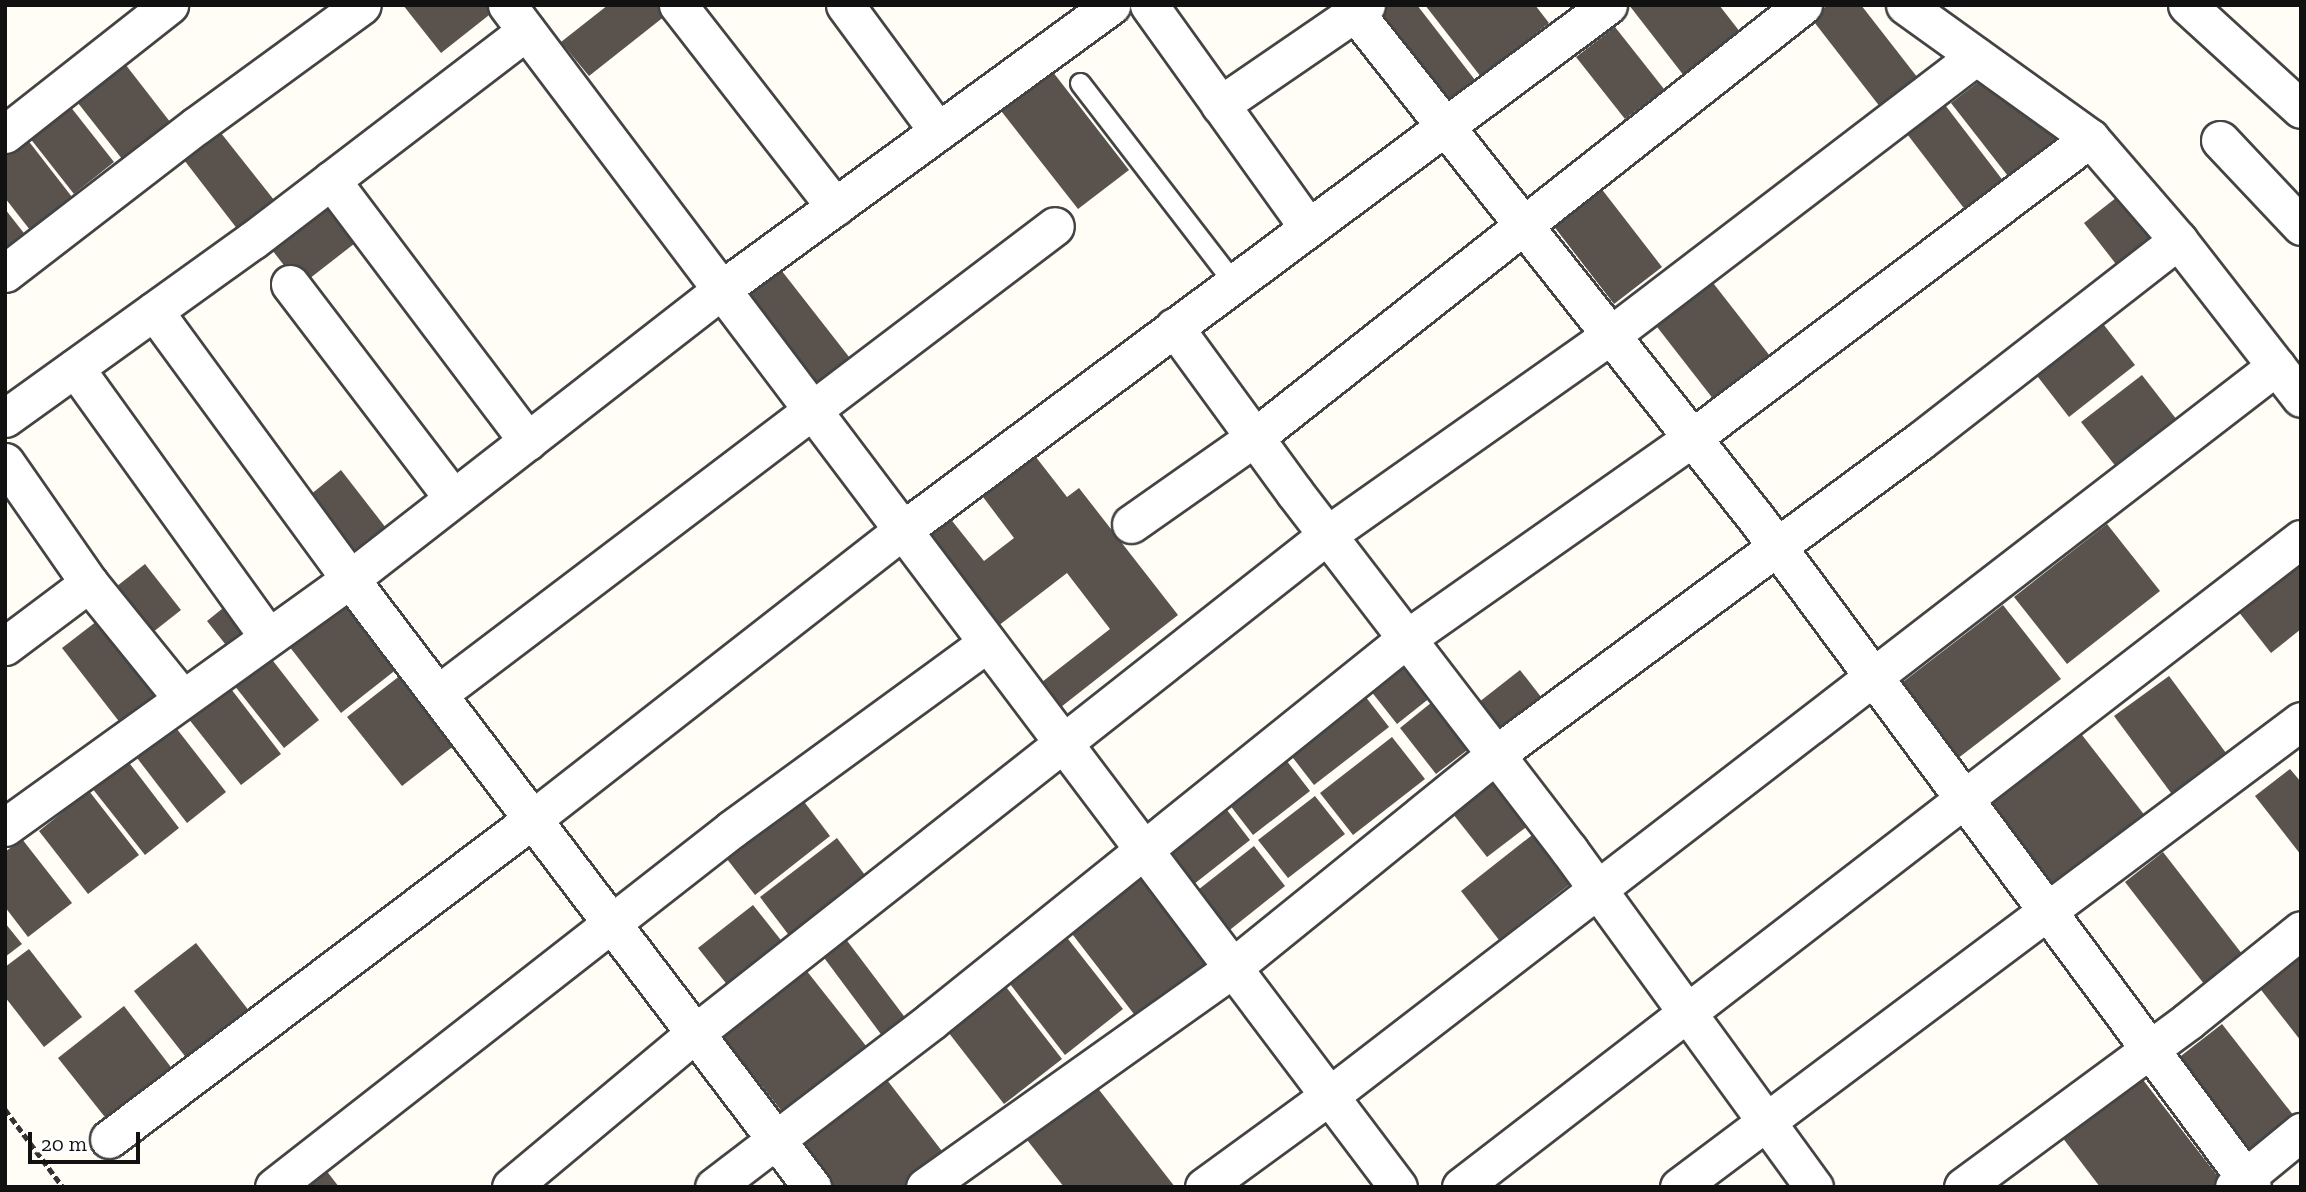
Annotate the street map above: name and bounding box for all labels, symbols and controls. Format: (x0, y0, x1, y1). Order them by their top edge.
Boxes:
scale bar (32, 1118, 144, 1162)
text: 20 m (41, 1131, 87, 1156)

